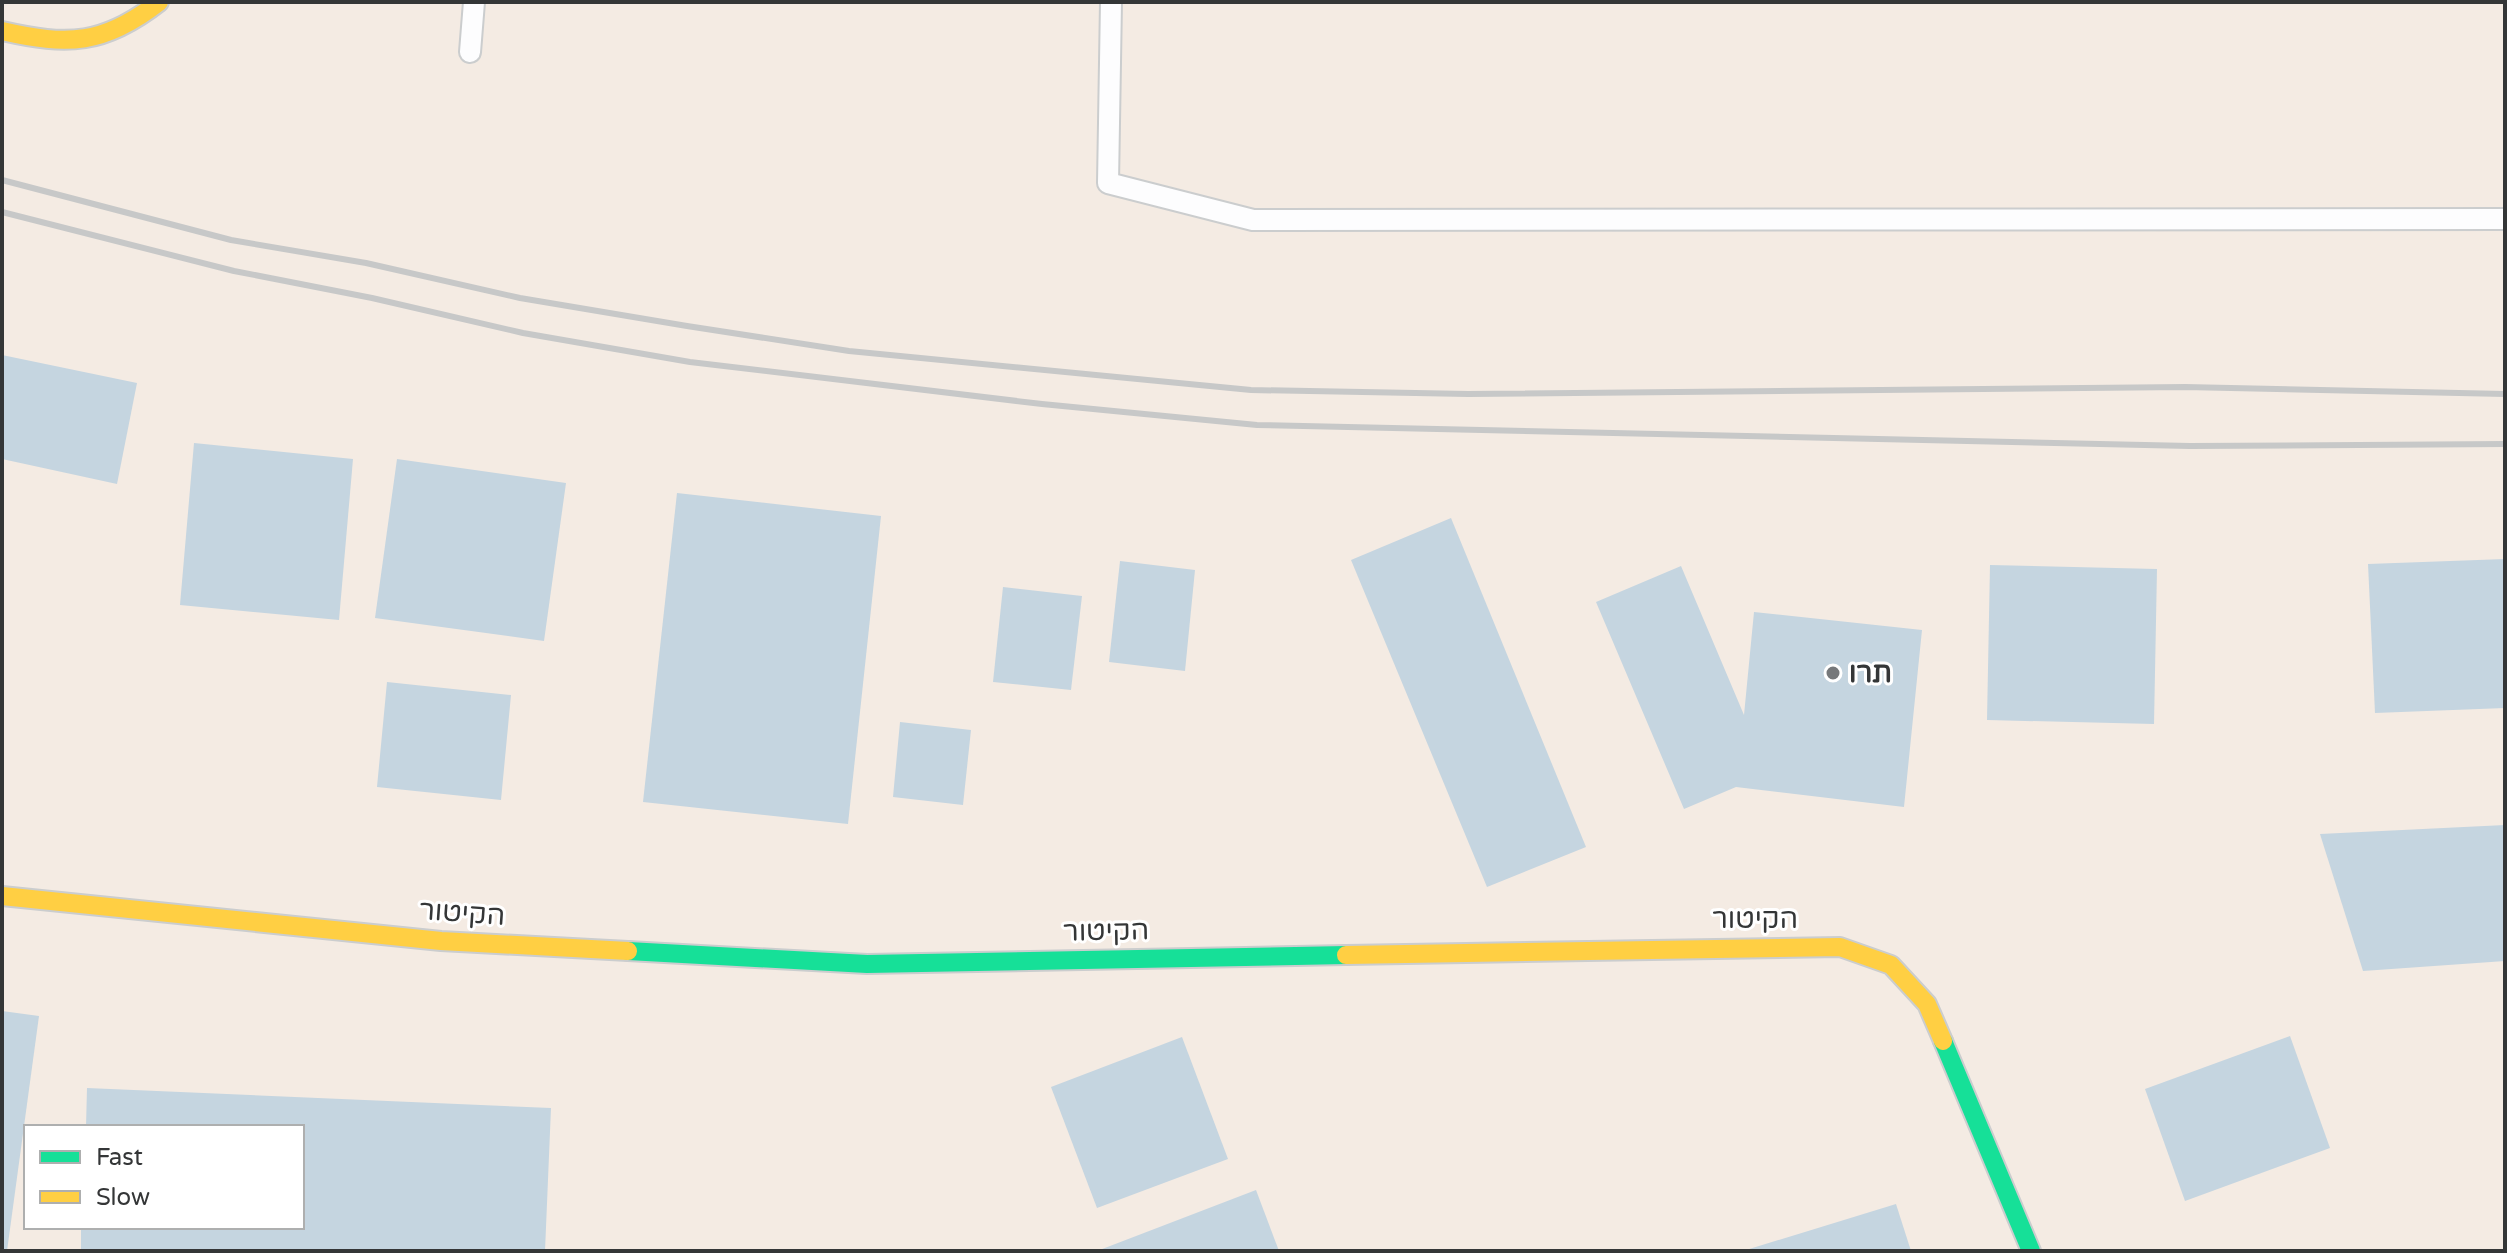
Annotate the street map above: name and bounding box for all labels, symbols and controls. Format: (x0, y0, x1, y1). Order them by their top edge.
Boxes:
place label: תרו (1849, 656, 1892, 690)
marker: תרו (1824, 664, 1842, 682)
street label: הקיטור (418, 893, 506, 933)
street label: הקיטור (1712, 902, 1798, 936)
street label: הקיטור (1063, 913, 1149, 949)
legend (24, 1125, 304, 1229)
text: Fast (96, 1143, 143, 1172)
text: Slow (96, 1183, 150, 1212)

